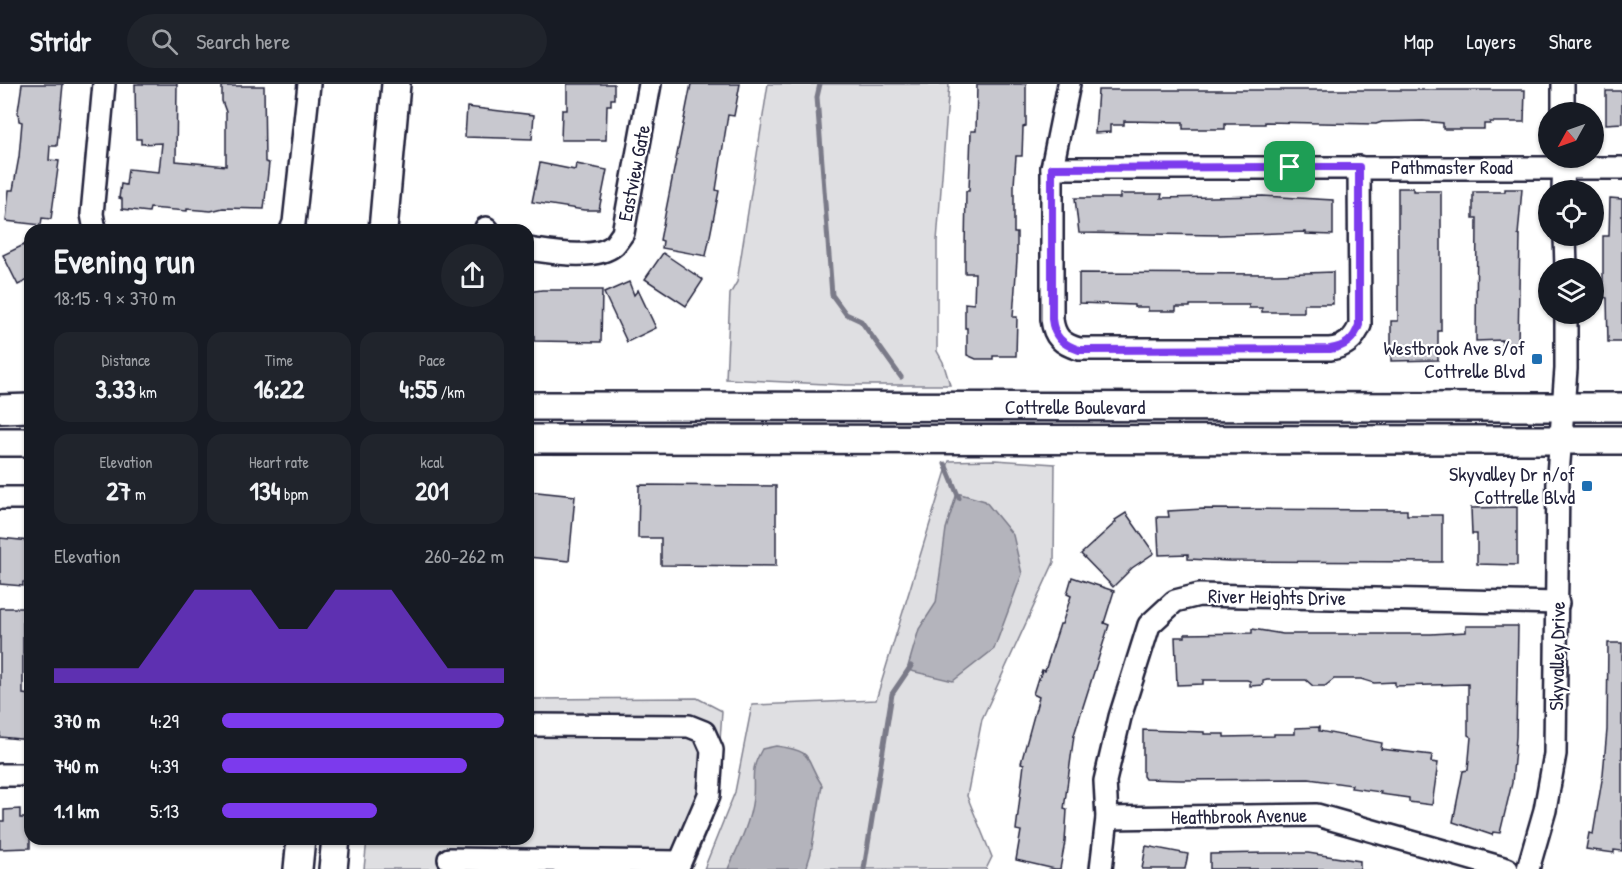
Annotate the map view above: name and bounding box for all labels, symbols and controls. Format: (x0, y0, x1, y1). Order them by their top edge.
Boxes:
search box (127, 14, 547, 68)
text: Stridr (30, 22, 91, 60)
icon: search (148, 25, 181, 58)
text: Search here (196, 26, 290, 56)
text: Map (1404, 27, 1433, 56)
text: Layers (1466, 27, 1516, 56)
text: Share (1549, 27, 1592, 56)
north arrow (1538, 102, 1604, 168)
map controls (1538, 102, 1604, 324)
street label: Eastview Gate (611, 122, 656, 224)
pin (1264, 141, 1315, 192)
icon: arrive (1273, 150, 1306, 183)
street label: Pathmaster Road (1391, 153, 1513, 180)
button: locate (1538, 180, 1604, 246)
text: Evening run (54, 239, 195, 283)
button: share (441, 244, 504, 307)
button: layers (1538, 258, 1604, 324)
text: 18:15 · 9 × 370 m (54, 284, 176, 311)
place label: Westbrook Ave s/of Cottrelle Blvd (1383, 334, 1525, 384)
text: Distance (102, 349, 150, 371)
text: Time (265, 349, 293, 371)
text: Pace (419, 349, 445, 371)
marker: Westbrook Ave s/of Cottrelle Blvd (1530, 352, 1544, 366)
text: 3.33 (95, 371, 136, 406)
text: 16:22 (254, 371, 304, 406)
text: 4:55 (399, 371, 437, 406)
text: km (136, 381, 157, 403)
text: /km (437, 381, 465, 403)
street label: Cottrelle Boulevard (1005, 393, 1145, 420)
text: Elevation (99, 451, 153, 473)
text: Heart rate (249, 451, 309, 473)
text: kcal (420, 451, 444, 473)
place label: Skyvalley Dr n/of Cottrelle Blvd (1449, 460, 1575, 510)
text: 27 (106, 473, 131, 508)
text: 134 (250, 473, 280, 508)
text: 201 (415, 473, 449, 508)
marker: Skyvalley Dr n/of Cottrelle Blvd (1580, 479, 1594, 493)
text: m (131, 483, 146, 505)
text: bpm (280, 483, 308, 505)
text: Elevation (54, 542, 120, 569)
text: 260–262 m (424, 542, 504, 569)
street label: River Heights Drive (1208, 582, 1346, 611)
street label: Skyvalley Drive (1542, 601, 1571, 711)
text: 370 m (54, 707, 100, 734)
text: 4:29 (150, 707, 179, 734)
text: 740 m (54, 752, 99, 779)
text: 4:39 (150, 752, 178, 779)
text: 1.1 km (54, 797, 99, 824)
text: 5:13 (150, 797, 179, 824)
street label: Heathbrook Avenue (1171, 801, 1307, 830)

